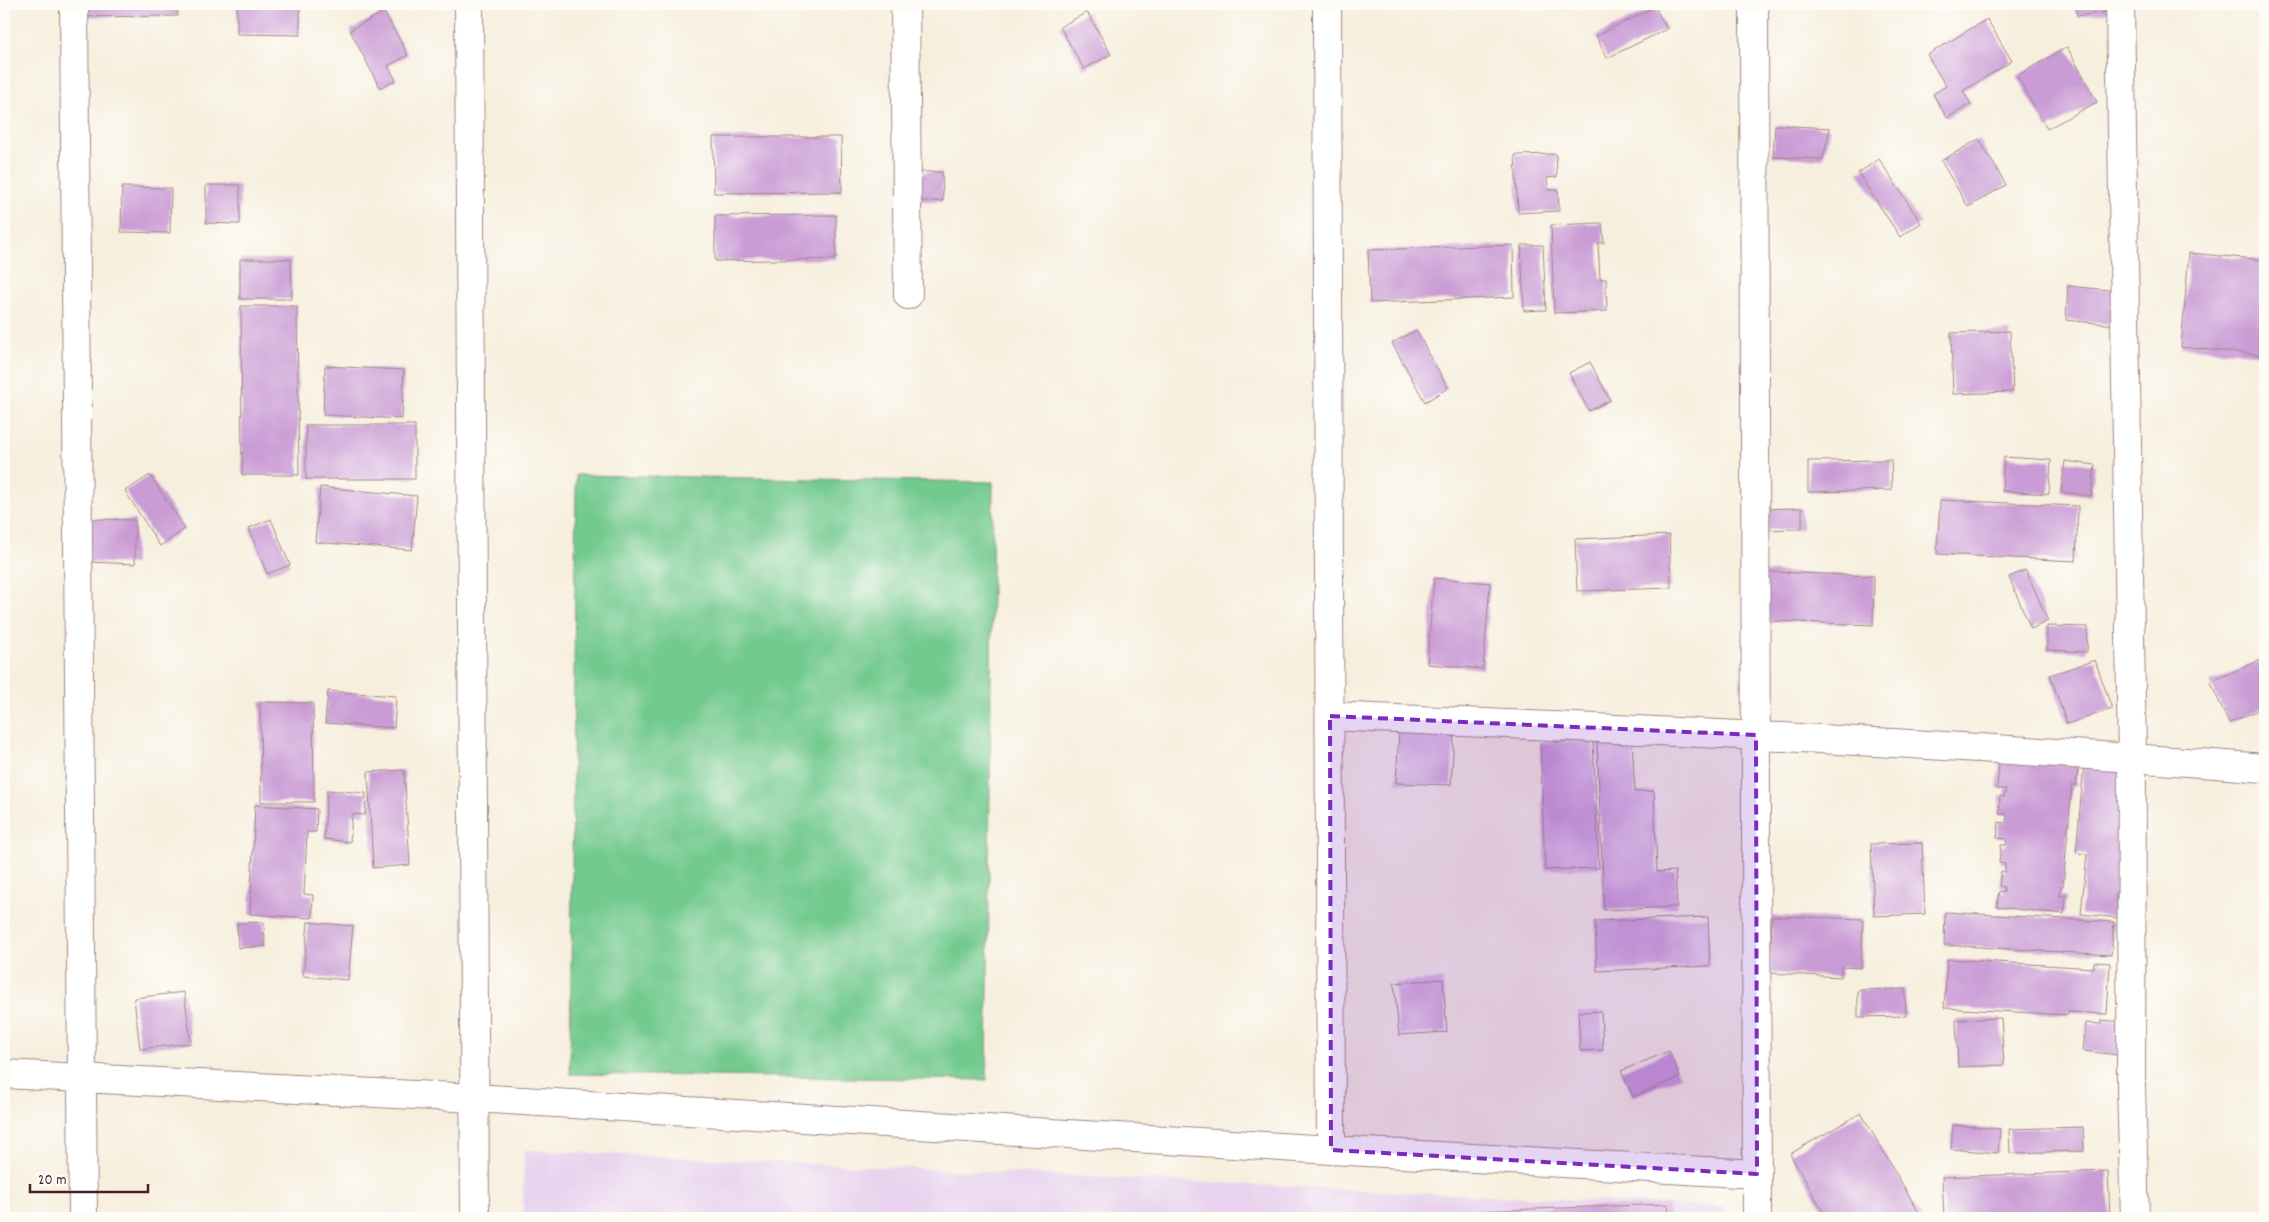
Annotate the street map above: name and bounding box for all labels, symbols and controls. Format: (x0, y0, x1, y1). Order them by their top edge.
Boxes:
scale bar (30, 1162, 148, 1194)
text: 20 m (38, 1170, 66, 1192)

